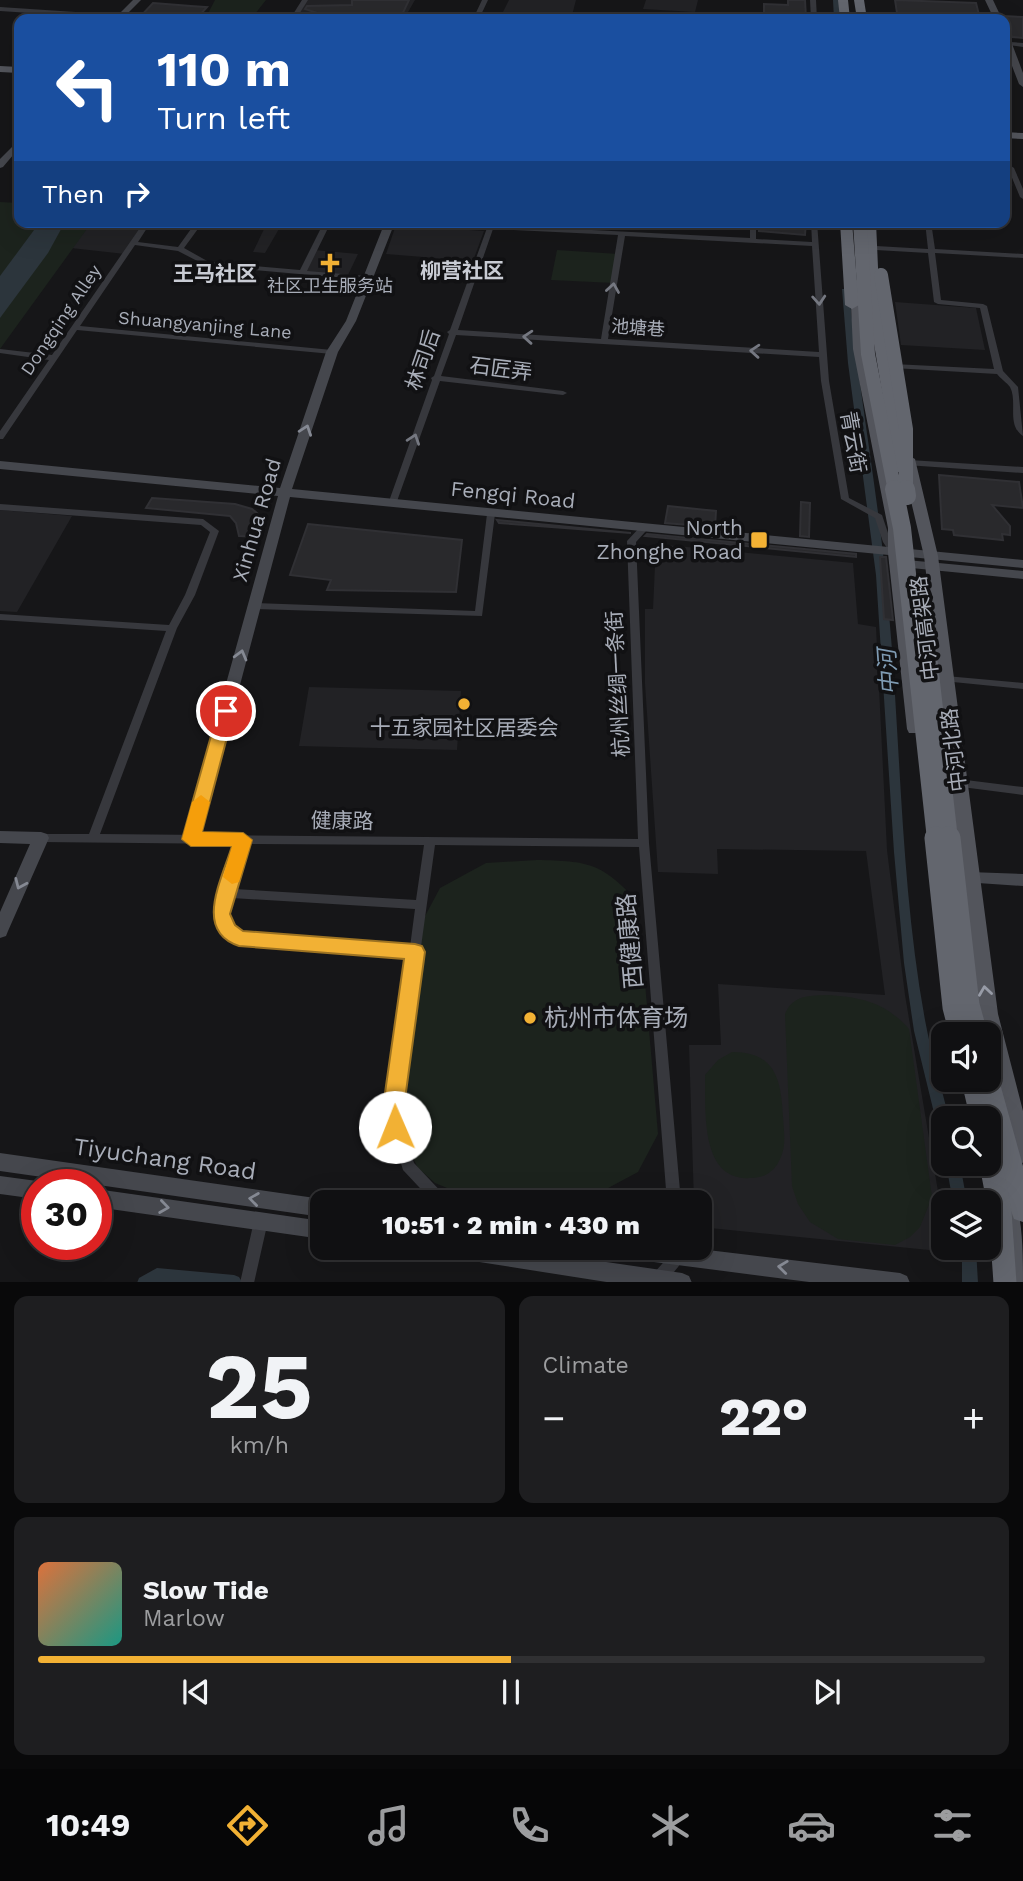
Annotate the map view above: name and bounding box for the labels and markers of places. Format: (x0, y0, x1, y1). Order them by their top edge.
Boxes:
marker: 社区卫生服务站 (320, 253, 340, 273)
place label: 社区卫生服务站 (267, 275, 393, 296)
place label: North Zhonghe Road (596, 515, 743, 564)
marker: North Zhonghe Road (749, 530, 769, 550)
pin (196, 681, 256, 741)
marker: 十五家园社区居委会 (456, 696, 472, 712)
place label: 十五家园社区居委会 (370, 715, 559, 740)
place label: 杭州市体育场 (544, 1004, 688, 1032)
marker: 杭州市体育场 (522, 1010, 538, 1026)

